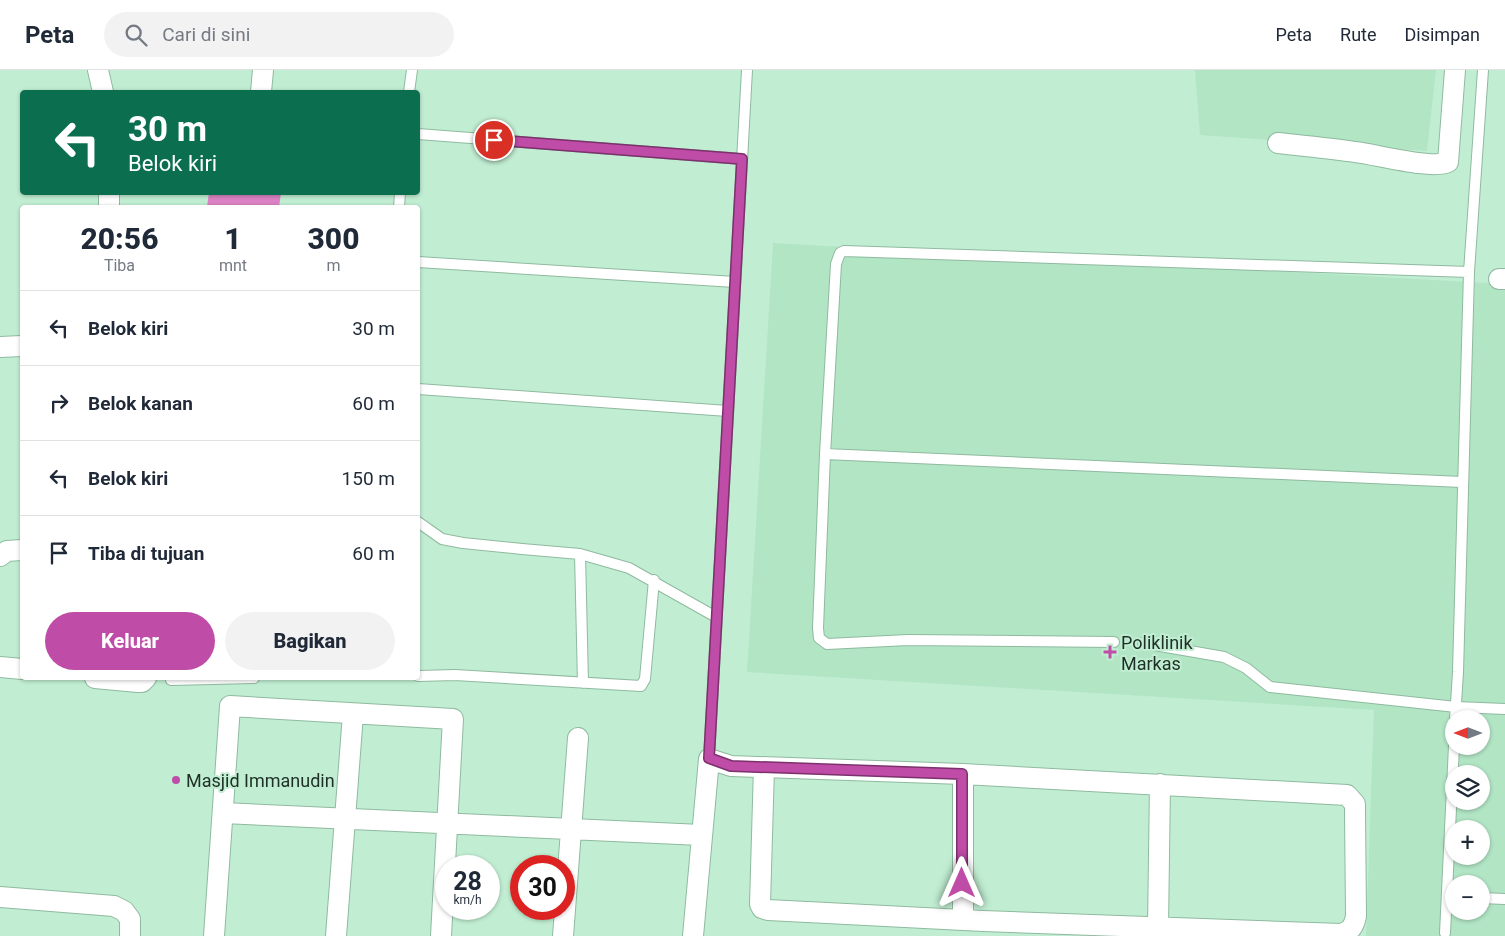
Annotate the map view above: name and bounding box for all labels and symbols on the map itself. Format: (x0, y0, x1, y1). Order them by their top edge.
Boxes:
pin (473, 119, 515, 161)
place label: Poliklinik Markas (1121, 632, 1193, 674)
marker: Poliklinik Markas (1103, 645, 1117, 659)
north arrow (1445, 710, 1490, 755)
place label: Masjid Immanudin (186, 770, 335, 791)
marker: Masjid Immanudin (170, 774, 182, 786)
speed limit sign: 30 (510, 855, 575, 920)
position arrow (935, 856, 987, 908)

